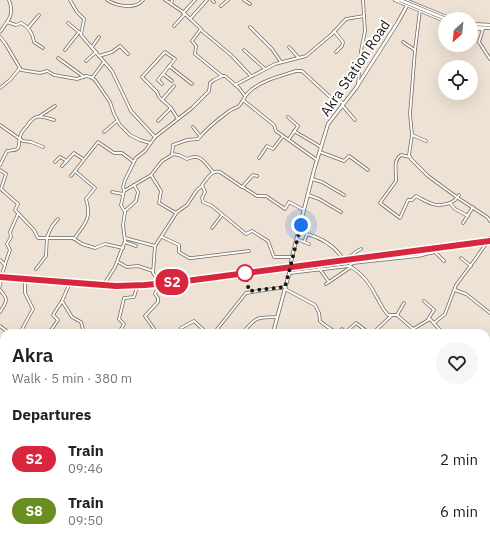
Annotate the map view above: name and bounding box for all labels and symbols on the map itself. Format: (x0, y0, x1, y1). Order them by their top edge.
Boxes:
north arrow (438, 12, 478, 52)
street label: Akra Station Road (316, 16, 394, 120)
your location (291, 215, 311, 235)
unlabelled marker (236, 264, 254, 282)
line badge: S2 (154, 269, 190, 295)

